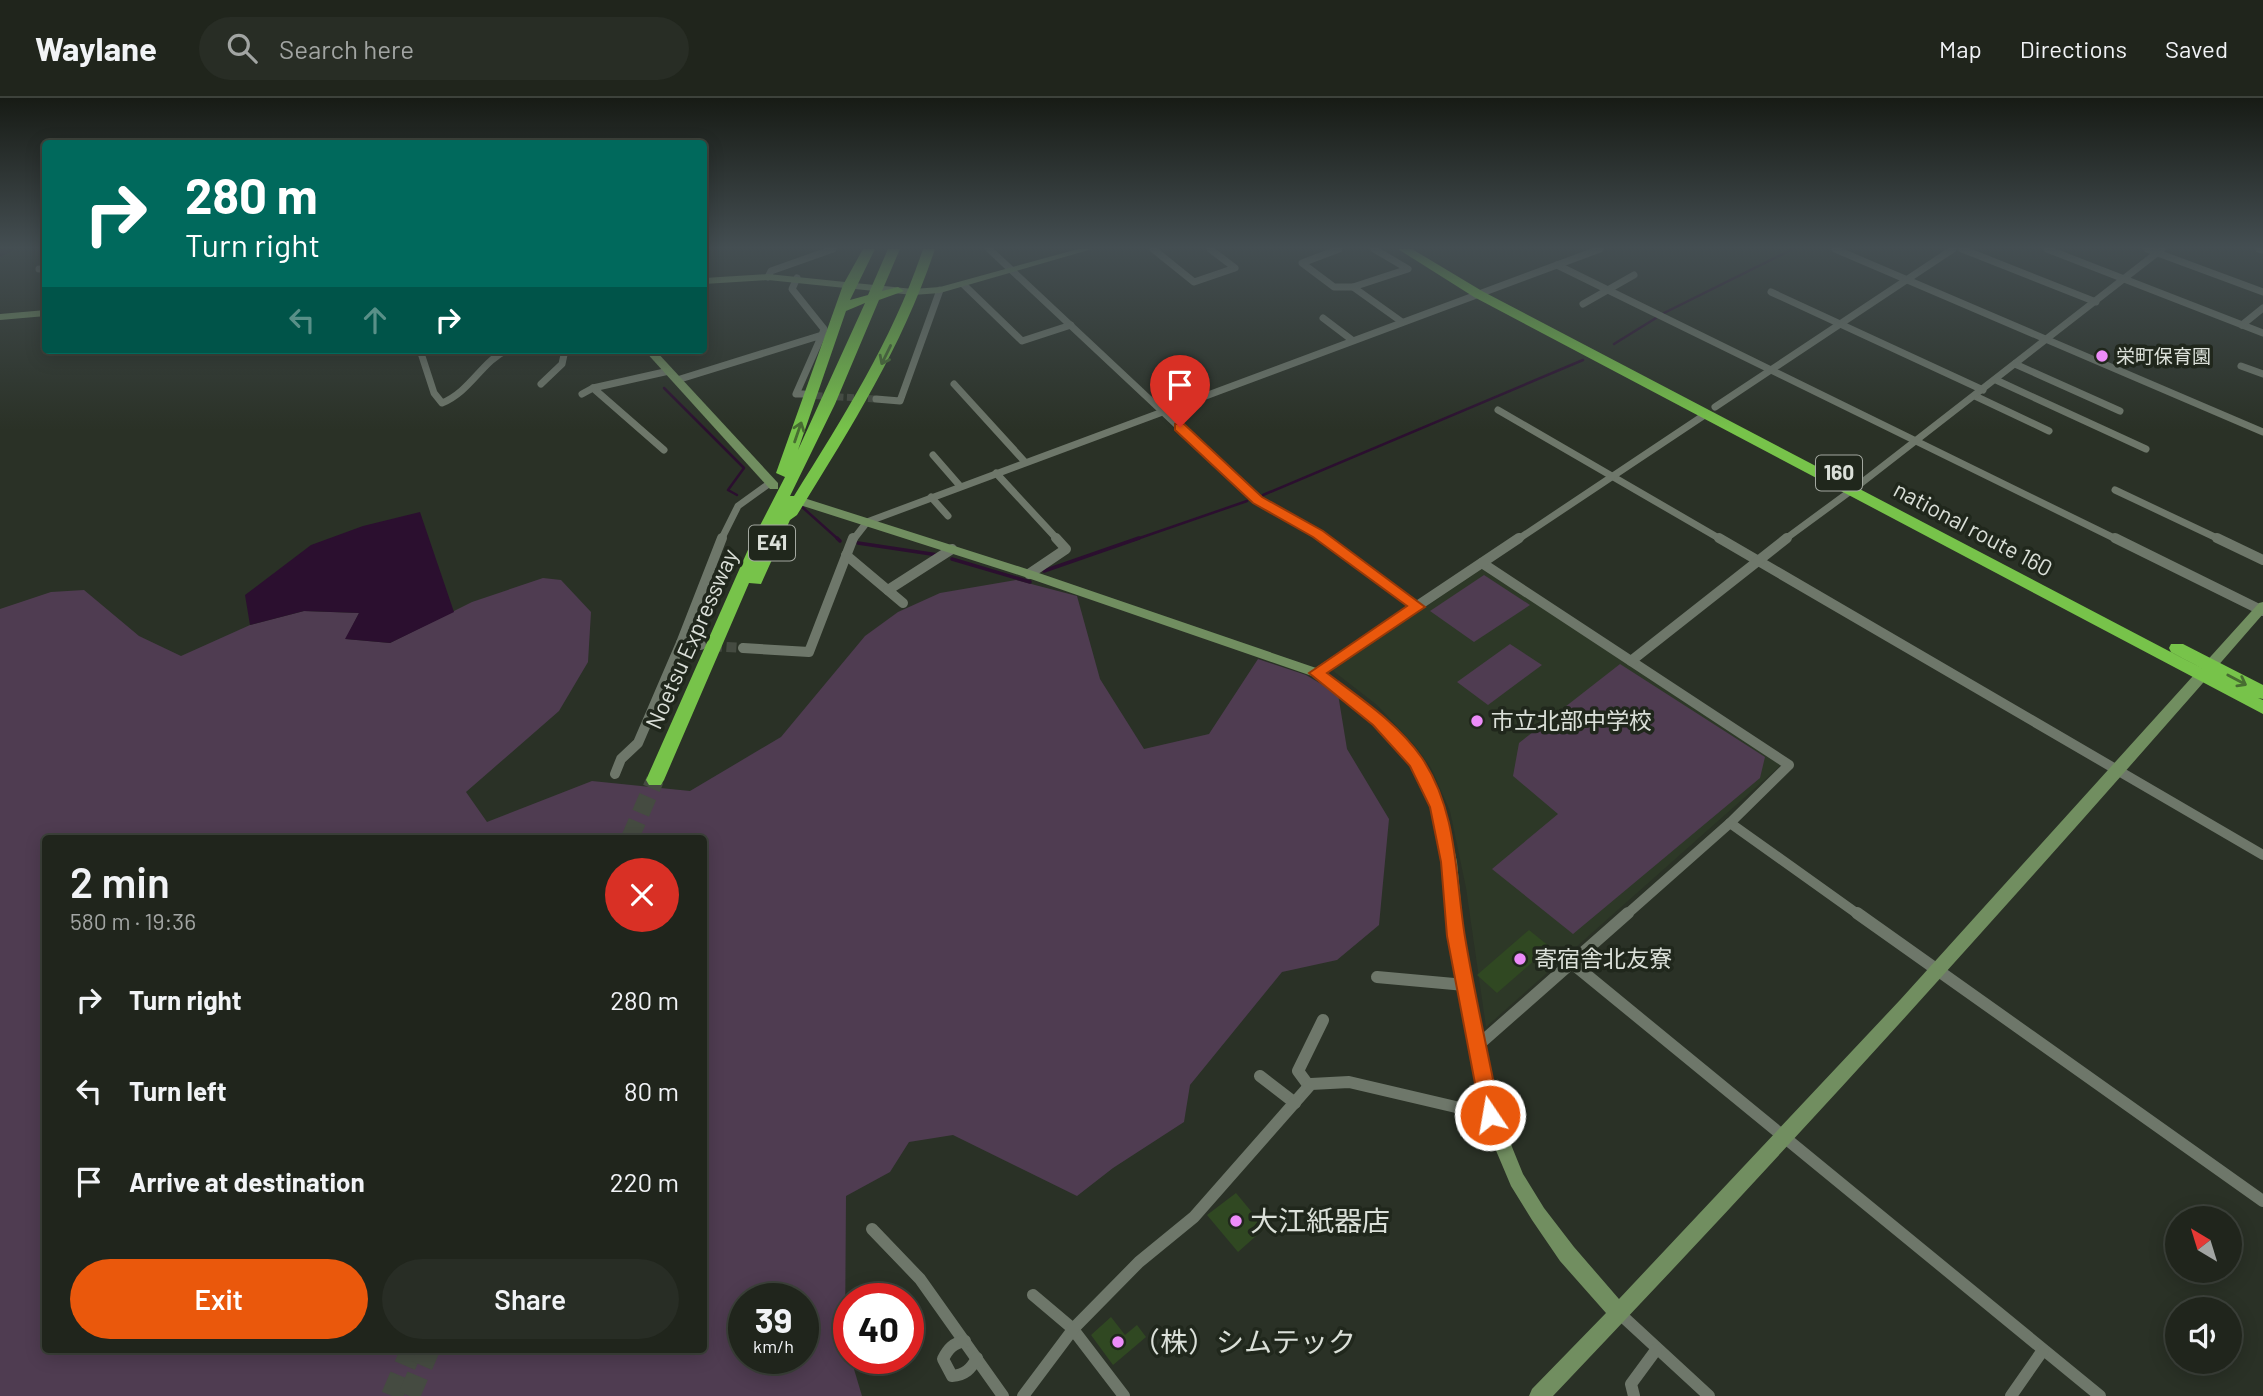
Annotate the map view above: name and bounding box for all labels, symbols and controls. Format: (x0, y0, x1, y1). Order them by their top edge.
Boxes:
search box (199, 17, 689, 80)
text: Waylane (35, 28, 157, 68)
icon: search (223, 29, 261, 67)
text: Search here (279, 33, 414, 64)
text: Map (1939, 34, 1982, 63)
text: Directions (2020, 34, 2127, 63)
text: Saved (2165, 34, 2228, 63)
text: 280 m (185, 165, 318, 224)
icon: right (70, 168, 161, 259)
text: Turn right (185, 225, 320, 263)
icon: left (283, 301, 321, 339)
icon: ahead (356, 301, 394, 339)
icon: right (429, 301, 467, 339)
one-way arrow (879, 344, 893, 365)
place label: 栄町保育園 (2116, 344, 2211, 367)
marker: 栄町保育園 (2094, 348, 2110, 364)
pin (1150, 355, 1210, 427)
icon: arrive (1161, 366, 1199, 404)
one-way arrow (793, 422, 805, 444)
road number: 160 (1816, 456, 1862, 490)
street label: national route 160 (1889, 474, 2058, 582)
road number: E41 (749, 526, 795, 560)
street label: Noetsu Expressway (639, 544, 743, 733)
one-way arrow (2227, 673, 2247, 687)
place label: 市立北部中学校 (1491, 706, 1652, 734)
marker: 市立北部中学校 (1469, 713, 1485, 729)
text: 2 min (70, 856, 170, 906)
button: close (605, 858, 679, 932)
text: 580 m · 19:36 (70, 907, 196, 935)
place label: 寄宿舎北友寮 (1534, 944, 1672, 972)
marker: 寄宿舎北友寮 (1512, 951, 1528, 967)
icon: right (70, 981, 108, 1019)
text: Turn right (129, 984, 242, 1015)
text: 280 m (610, 984, 679, 1015)
icon: left (70, 1072, 108, 1110)
text: Turn left (129, 1075, 227, 1106)
text: 80 m (624, 1075, 679, 1106)
position arrow (1453, 1078, 1527, 1152)
icon: arrive (70, 1163, 108, 1201)
text: Arrive at destination (129, 1166, 365, 1197)
text: 220 m (610, 1166, 679, 1197)
place label: 大江紙器店 (1250, 1203, 1390, 1237)
north arrow (2165, 1206, 2242, 1283)
map controls (2165, 1206, 2242, 1374)
marker: 大江紙器店 (1228, 1213, 1244, 1229)
button: Exit (70, 1259, 368, 1339)
button: Share (382, 1259, 679, 1339)
speed limit sign: 40 (833, 1283, 924, 1374)
button: sound (2165, 1297, 2242, 1374)
text: 39 (755, 1298, 792, 1340)
place label: （株）シムテック (1132, 1324, 1356, 1358)
marker: （株）シムテック (1110, 1334, 1126, 1350)
text: km/h (753, 1335, 794, 1357)

